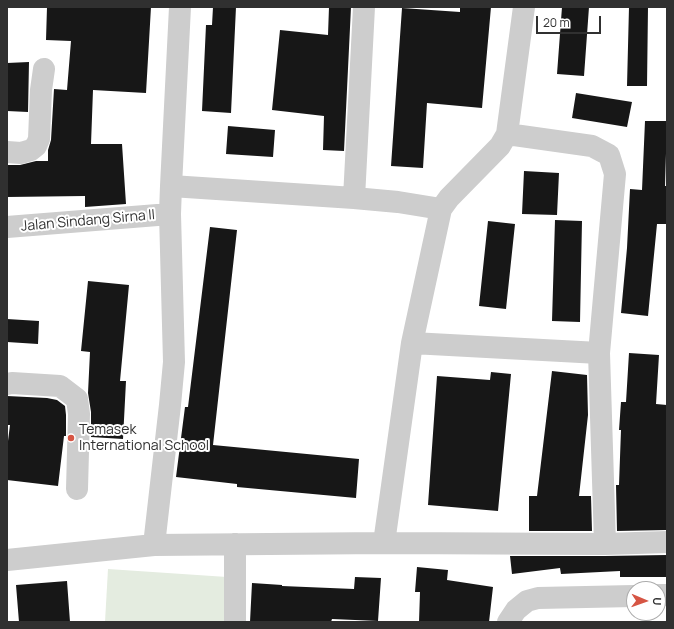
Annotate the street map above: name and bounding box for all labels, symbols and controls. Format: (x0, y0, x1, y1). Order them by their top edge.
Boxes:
scale bar (538, 8, 603, 34)
text: 20 m (543, 14, 570, 31)
street label: Jalan Sindang Sirna II (20, 207, 156, 235)
place label: Temasek International School (79, 422, 209, 454)
marker: Temasek International School (66, 433, 76, 443)
north arrow (626, 581, 666, 621)
text: U (650, 597, 665, 606)

